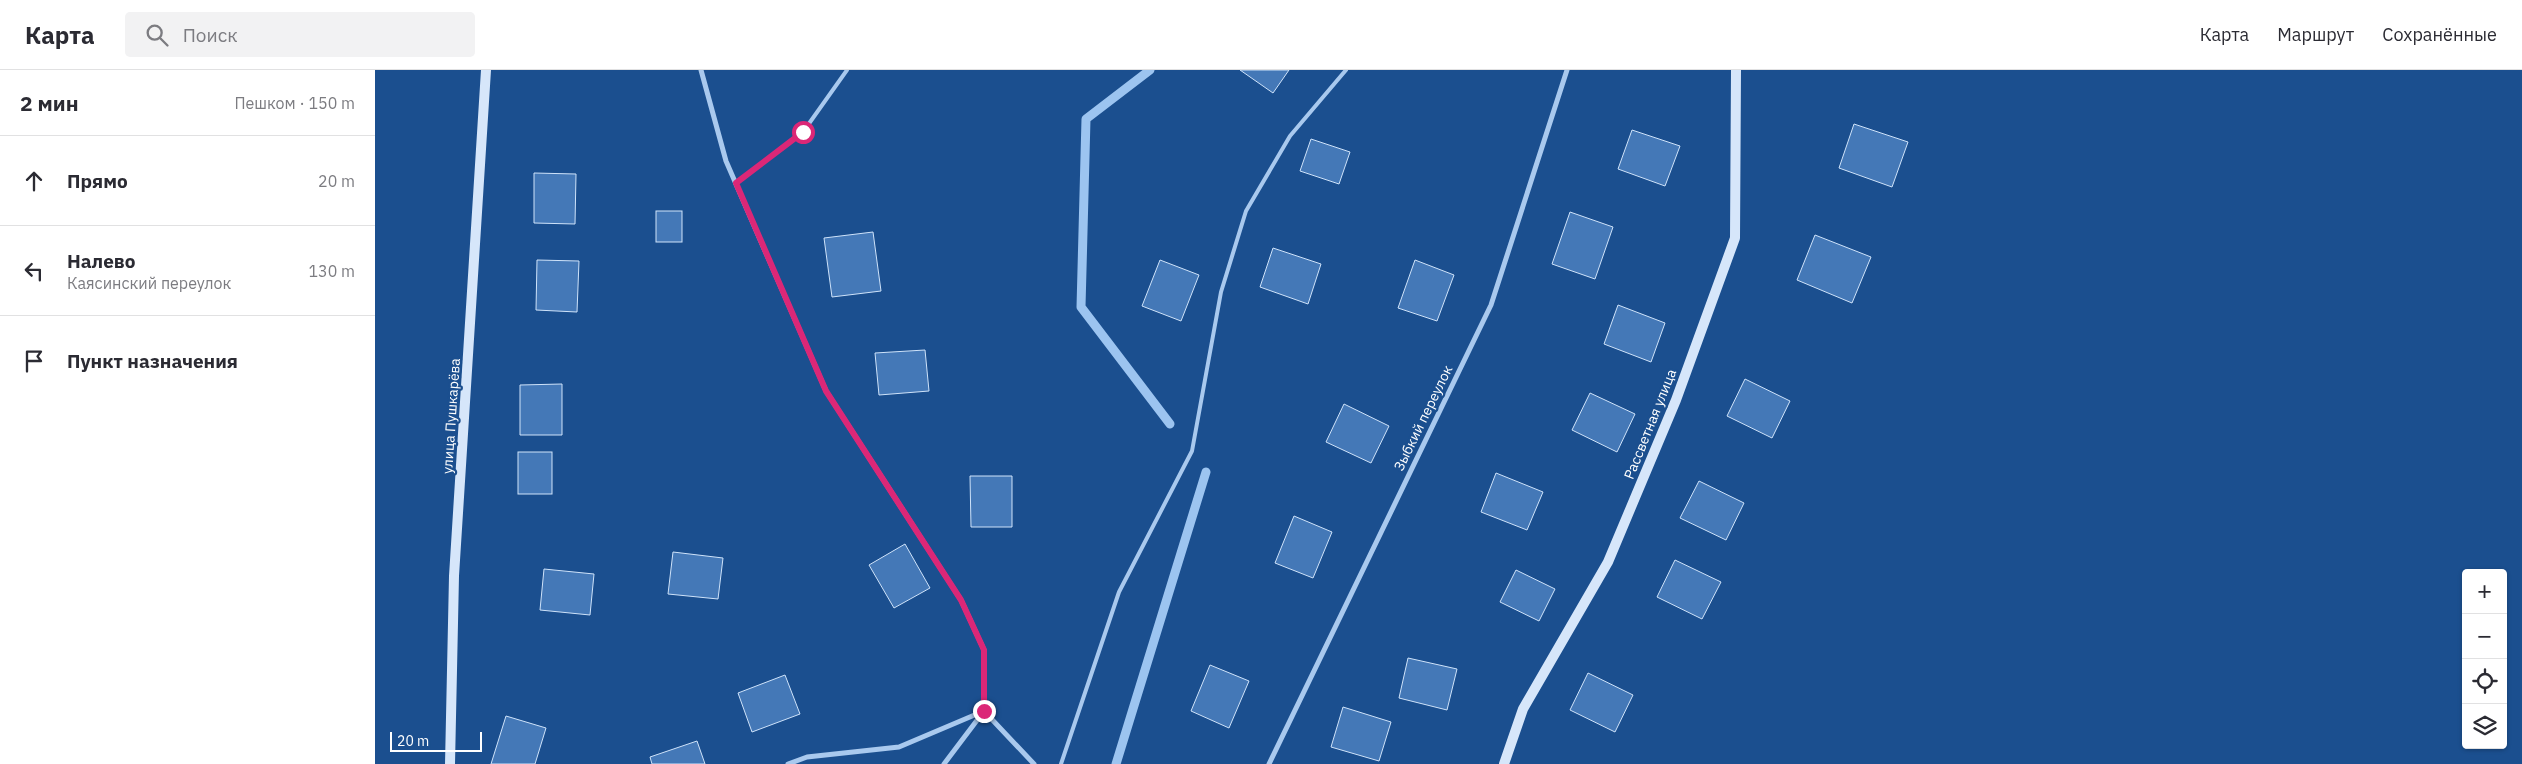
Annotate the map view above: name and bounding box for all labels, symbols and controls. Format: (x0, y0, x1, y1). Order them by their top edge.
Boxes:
search box (125, 12, 475, 57)
text: Карта (25, 19, 95, 51)
icon: search (143, 21, 171, 49)
text: Поиск (183, 23, 238, 47)
text: Карта (2200, 23, 2249, 46)
text: Маршрут (2277, 23, 2354, 46)
text: Сохранённые (2382, 23, 2497, 46)
text: 2 мин (20, 89, 79, 117)
text: Пешком · 150 m (234, 93, 355, 113)
route start (792, 121, 815, 144)
icon: ahead (20, 167, 48, 195)
text: Прямо (67, 169, 128, 193)
text: 20 m (318, 171, 355, 191)
text: Налево (67, 249, 136, 273)
icon: left (20, 257, 48, 285)
text: 130 m (308, 261, 355, 281)
text: Каясинский переулок (67, 273, 231, 293)
icon: arrive (20, 347, 48, 375)
text: Пункт назначения (67, 349, 238, 373)
street label: улица Пушкарёва (438, 357, 464, 474)
street label: Зыбкий переулок (1390, 362, 1457, 474)
street label: Рассветная улица (1620, 366, 1680, 482)
map controls (2462, 569, 2507, 749)
button: + (2462, 569, 2507, 614)
button: − (2462, 614, 2507, 659)
button: locate (2462, 659, 2507, 704)
route end (973, 700, 996, 723)
button: layers (2462, 704, 2507, 749)
scale bar (390, 729, 483, 752)
text: 20 m (397, 732, 429, 750)

